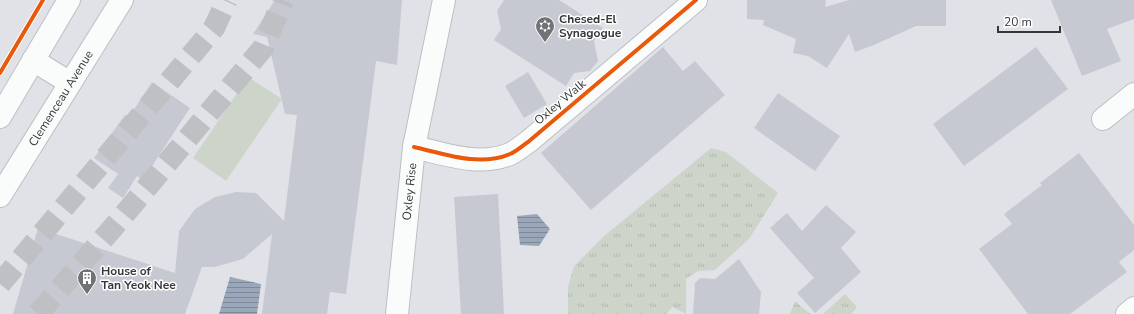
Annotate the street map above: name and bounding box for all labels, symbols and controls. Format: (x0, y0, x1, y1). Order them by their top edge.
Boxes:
scale bar (998, 8, 1060, 34)
place label: Chesed-El Synagogue (559, 11, 622, 41)
text: 20 m (1004, 14, 1032, 30)
synagogue icon: Chesed-El Synagogue (534, 15, 556, 43)
street label: Clemenceau Avenue (25, 47, 97, 149)
street label: Oxley Walk (531, 75, 590, 128)
street label: Oxley Rise (399, 162, 420, 221)
place label: House of Tan Yeok Nee (101, 263, 176, 293)
building icon: House of Tan Yeok Nee (76, 267, 98, 295)

